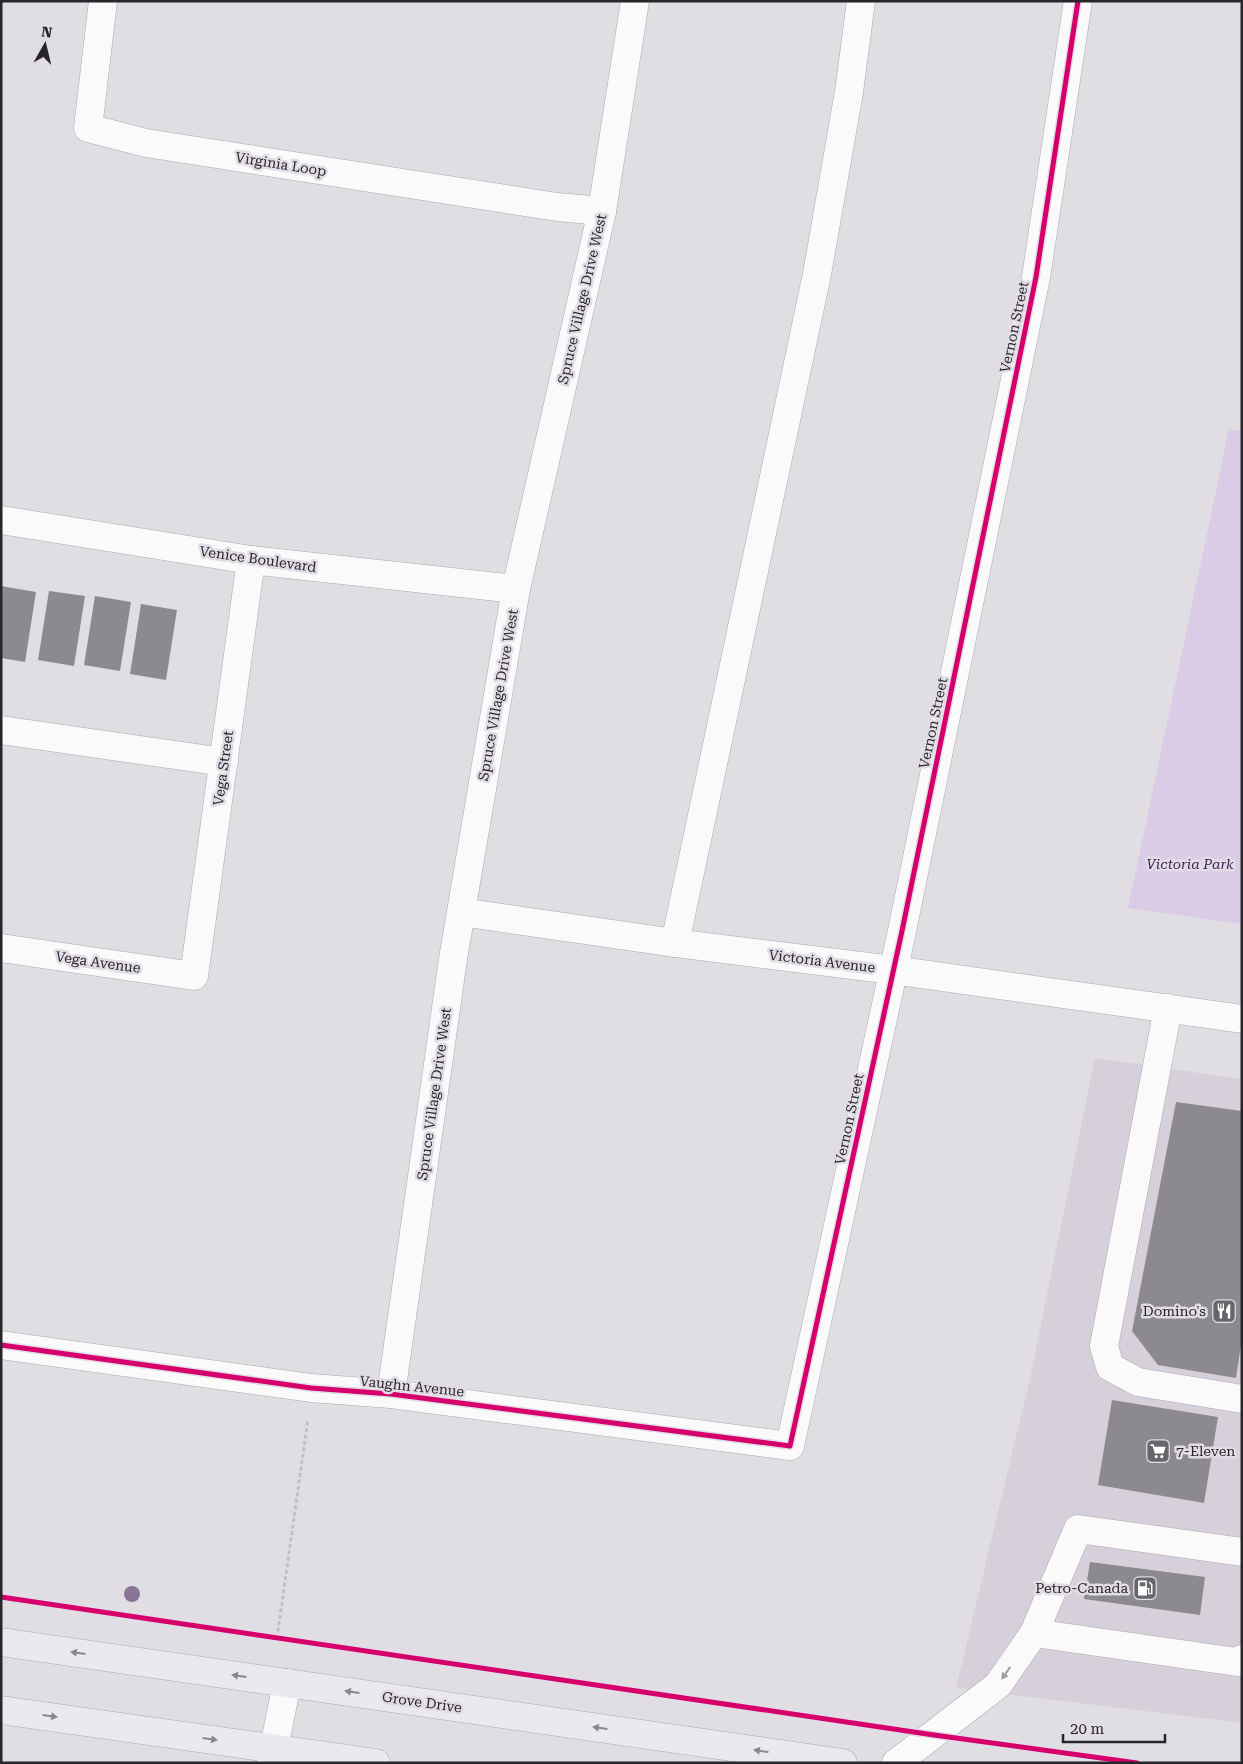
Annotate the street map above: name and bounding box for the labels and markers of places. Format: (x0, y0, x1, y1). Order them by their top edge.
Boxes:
restaurant icon: Domino's (1211, 1298, 1237, 1324)
place label: Domino's (1143, 1303, 1206, 1319)
supermarket icon: 7-Eleven (1145, 1438, 1171, 1464)
place label: 7-Eleven (1176, 1443, 1235, 1459)
fuel station icon: Petro-Canada (1132, 1575, 1158, 1601)
place label: Petro-Canada (1035, 1580, 1128, 1596)

